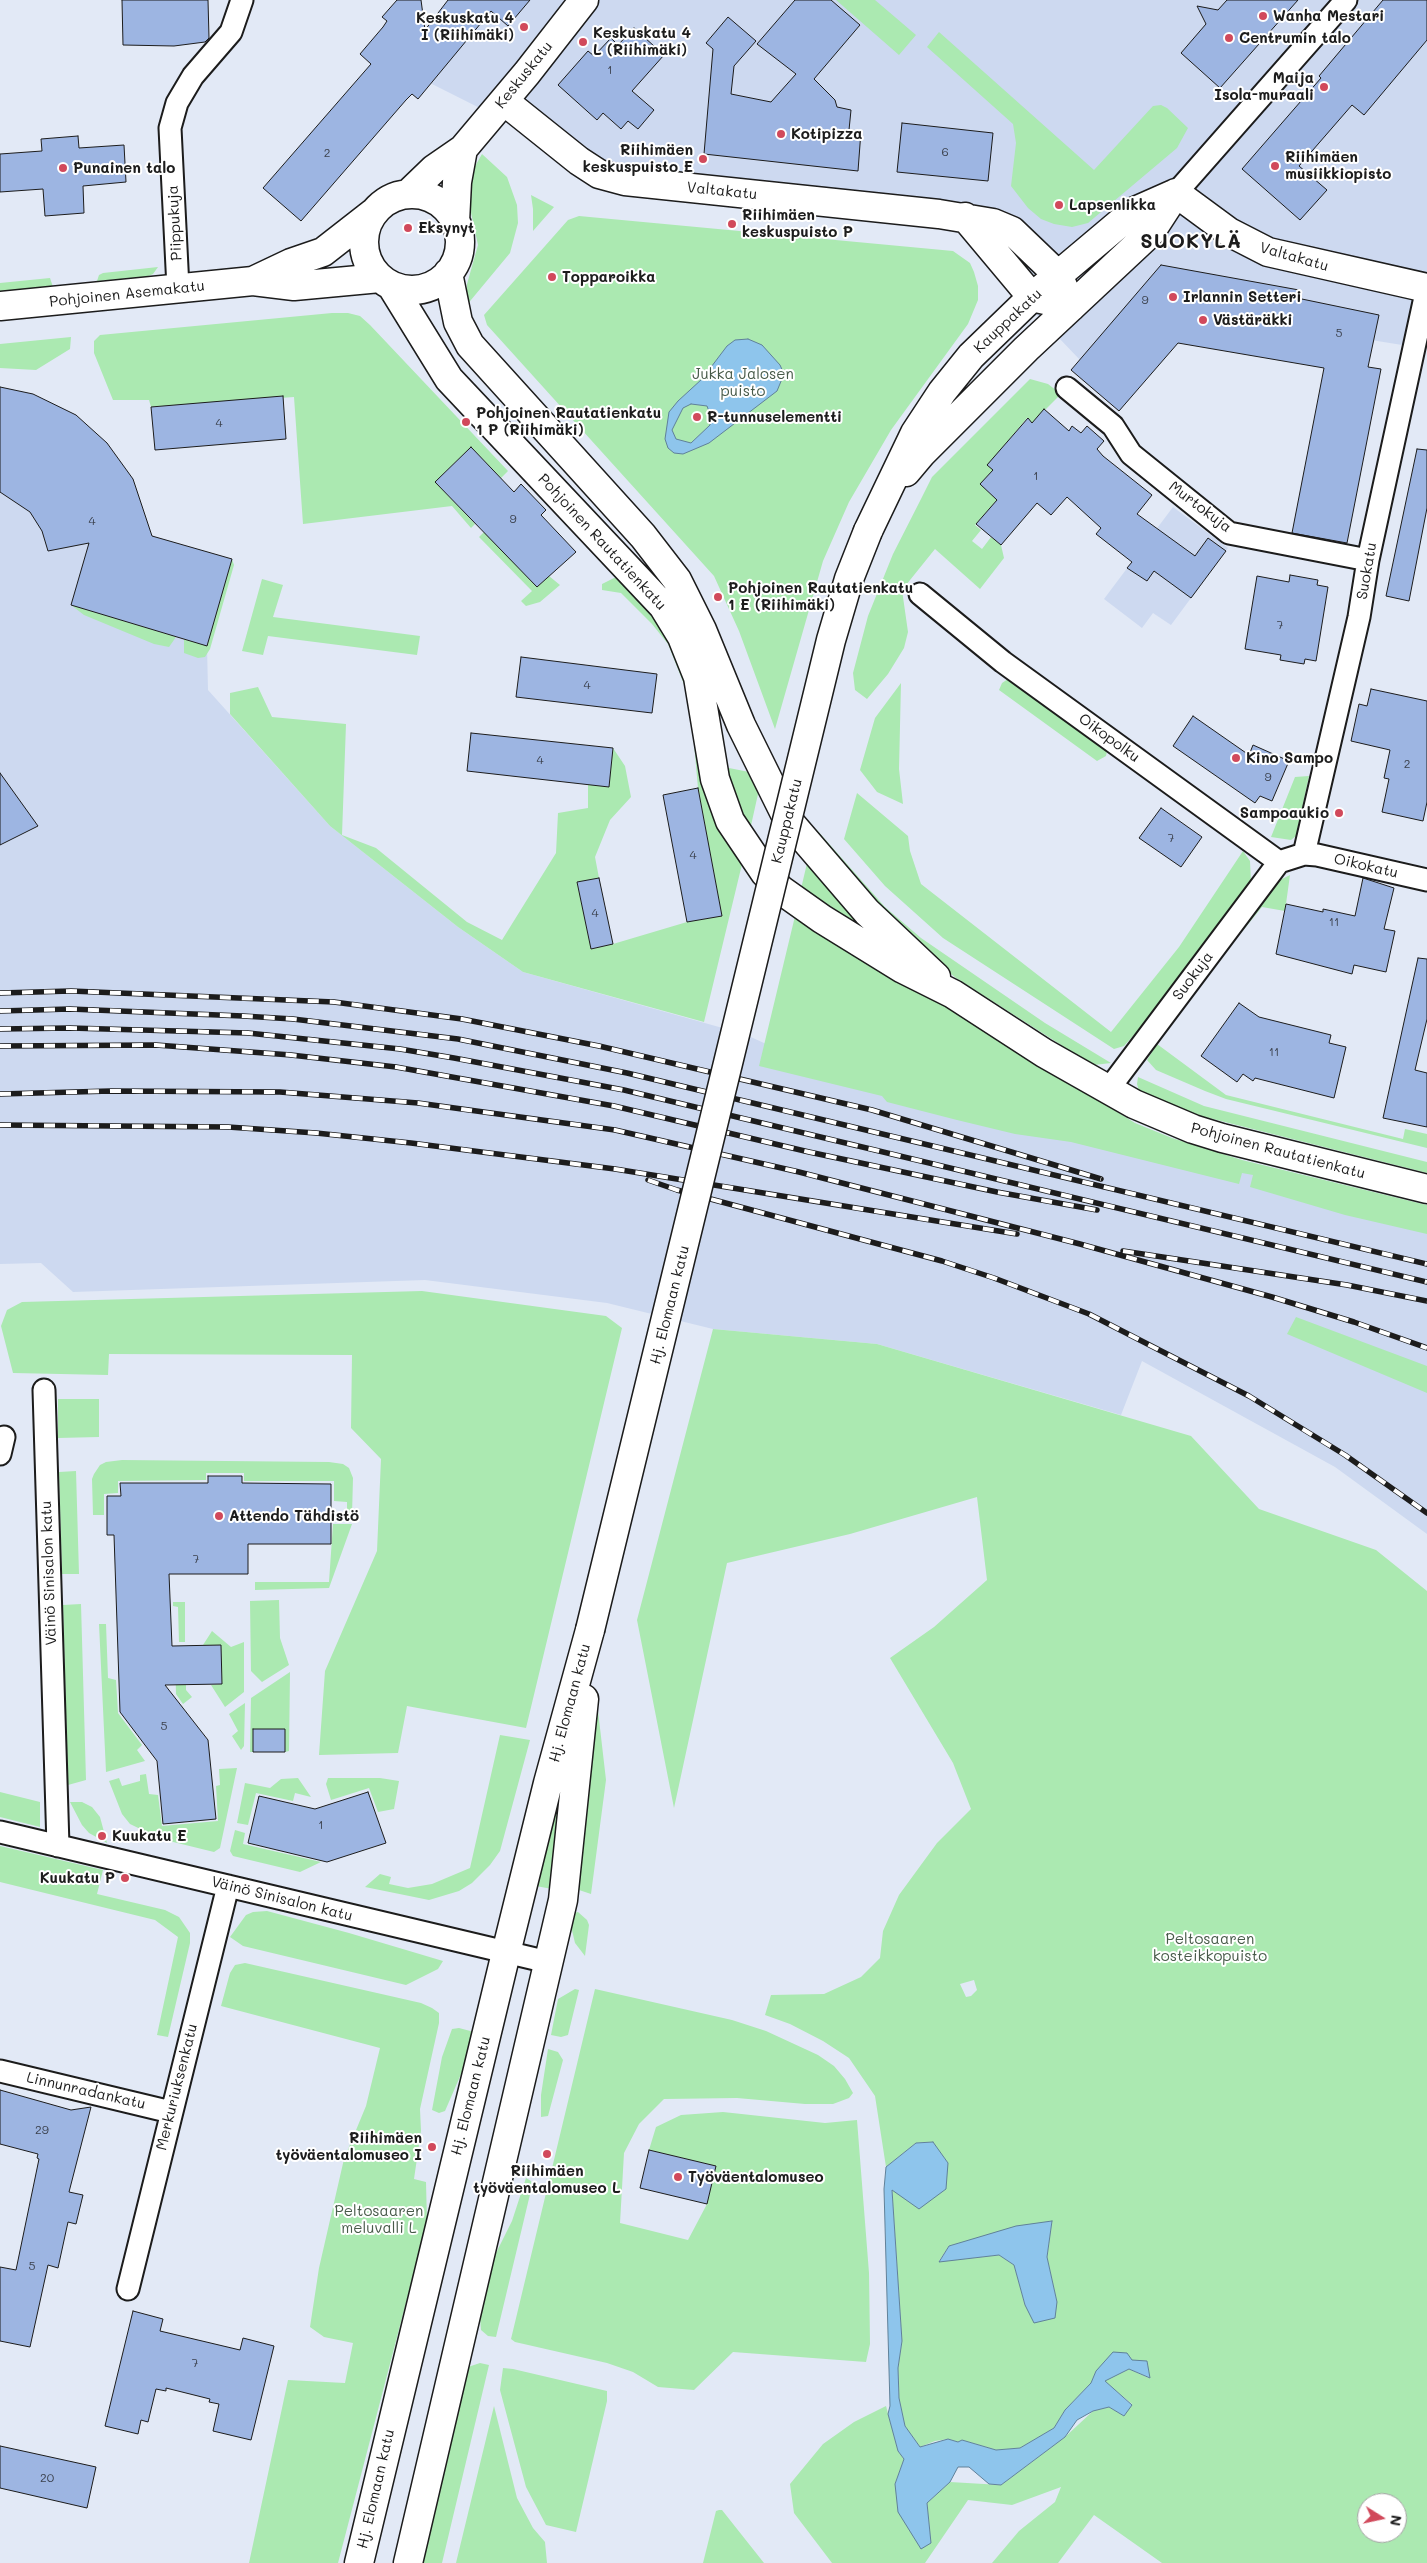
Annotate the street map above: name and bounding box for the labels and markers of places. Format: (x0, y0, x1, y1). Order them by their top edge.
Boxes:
place label: Wanha Mestari (1273, 7, 1384, 25)
place label: Keskuskatu 4 I (Riihimäki) (416, 9, 514, 44)
marker: Wanha Mestari (1257, 10, 1269, 22)
marker: Keskuskatu 4 I (Riihimäki) (518, 21, 530, 33)
place label: Keskuskatu 4 L (Riihimäki) (593, 24, 691, 59)
place label: Centrumin talo (1239, 29, 1351, 47)
marker: Centrumin talo (1223, 32, 1235, 44)
marker: Keskuskatu 4 L (Riihimäki) (577, 36, 589, 48)
place label: Maija Isola-muraali (1214, 69, 1314, 104)
marker: Maija Isola-muraali (1318, 81, 1330, 93)
place label: Kotipizza (791, 125, 862, 143)
marker: Kotipizza (775, 128, 787, 140)
place label: Riihimäen keskuspuisto E (583, 141, 693, 176)
place label: Riihimäen musiikkiopisto (1285, 148, 1391, 183)
marker: Riihimäen keskuspuisto E (697, 153, 709, 165)
place label: Punainen talo (73, 159, 175, 177)
marker: Riihimäen musiikkiopisto (1269, 160, 1281, 172)
marker: Punainen talo (57, 162, 69, 174)
place label: Lapsenlikka (1069, 196, 1156, 214)
marker: Lapsenlikka (1053, 199, 1065, 211)
place label: Riihimäen keskuspuisto P (742, 206, 853, 241)
marker: Riihimäen keskuspuisto P (726, 218, 738, 230)
place label: Eksynyt (418, 219, 475, 237)
marker: Eksynyt (402, 222, 414, 234)
place label: Topparoikka (562, 268, 655, 286)
marker: Topparoikka (546, 271, 558, 283)
place label: Irlannin Setteri (1183, 288, 1301, 306)
marker: Irlannin Setteri (1167, 291, 1179, 303)
place label: Västäräkki (1213, 311, 1293, 329)
marker: Västäräkki (1197, 314, 1209, 326)
place label: Pohjoinen Rautatienkatu 1 P (Riihimäki) (476, 404, 661, 439)
place label: R-tunnuselementti (707, 408, 842, 426)
marker: R-tunnuselementti (691, 411, 703, 423)
marker: Pohjoinen Rautatienkatu 1 P (Riihimäki) (460, 416, 472, 428)
place label: Pohjoinen Rautatienkatu 1 E (Riihimäki) (728, 579, 913, 614)
marker: Pohjoinen Rautatienkatu 1 E (Riihimäki) (712, 591, 724, 603)
place label: Kino Sampo (1246, 749, 1333, 767)
marker: Kino Sampo (1230, 752, 1242, 764)
place label: Sampoaukio (1240, 804, 1329, 822)
marker: Sampoaukio (1333, 807, 1345, 819)
place label: Attendo Tähdistö (229, 1507, 359, 1525)
marker: Attendo Tähdistö (213, 1510, 225, 1522)
place label: Kuukatu E (112, 1827, 187, 1845)
marker: Kuukatu E (96, 1830, 108, 1842)
place label: Kuukatu P (40, 1869, 115, 1887)
marker: Kuukatu P (119, 1872, 131, 1884)
place label: Riihimäen työväentalomuseo I (276, 2129, 422, 2164)
marker: Riihimäen työväentalomuseo I (426, 2141, 438, 2153)
marker: Riihimäen työväentalomuseo L (541, 2148, 553, 2160)
place label: Riihimäen työväentalomuseo L (473, 2162, 621, 2197)
place label: Työväentalomuseo (688, 2168, 824, 2186)
marker: Työväentalomuseo (672, 2171, 684, 2183)

